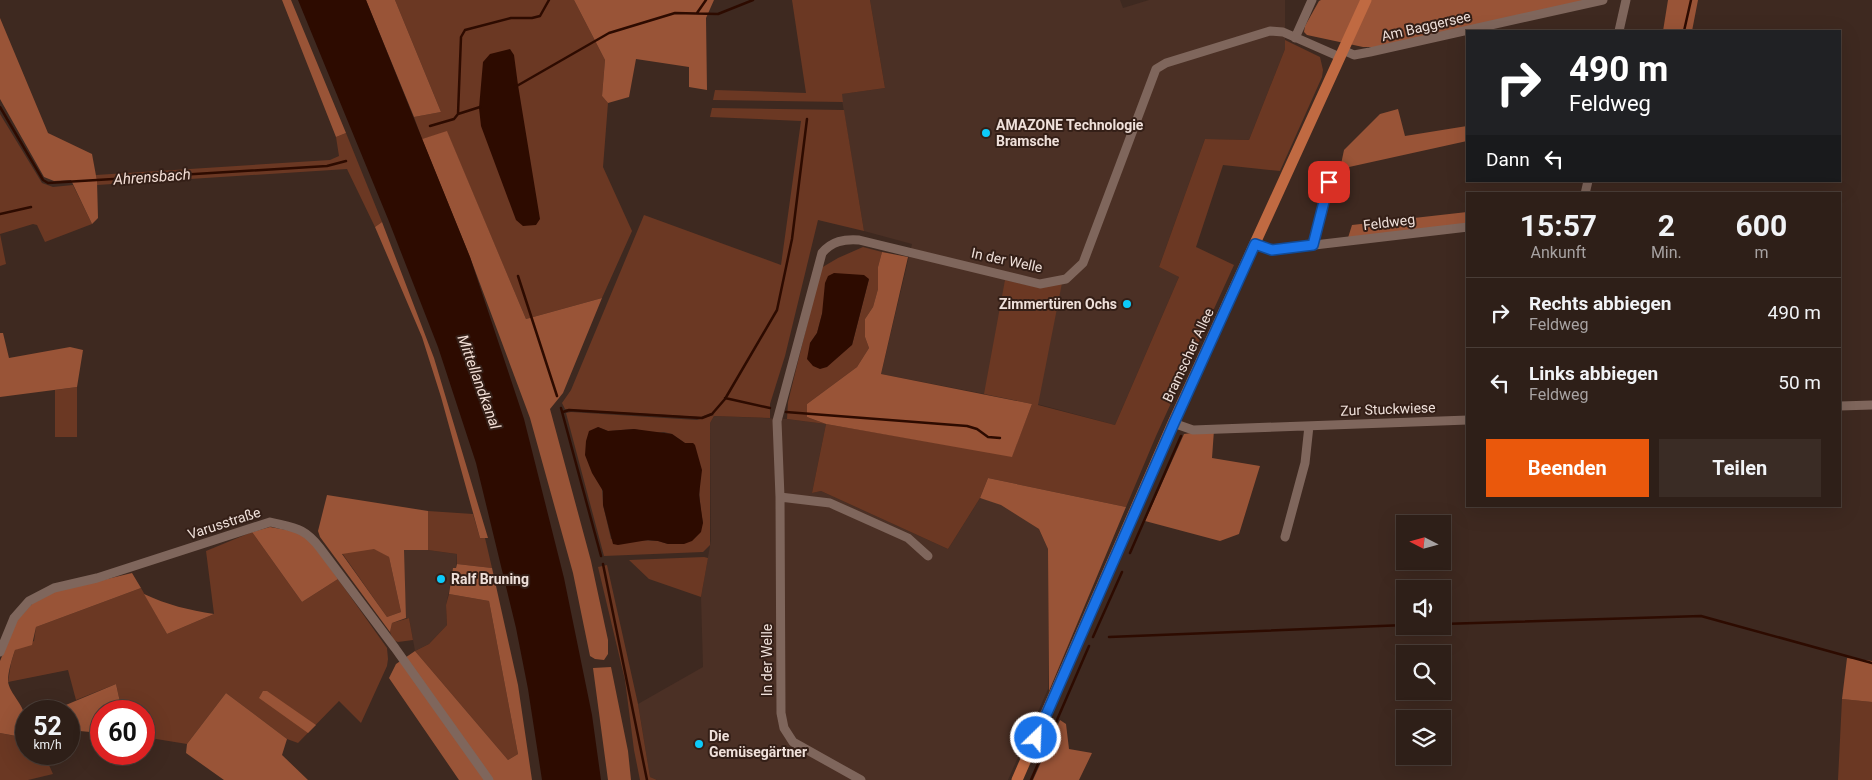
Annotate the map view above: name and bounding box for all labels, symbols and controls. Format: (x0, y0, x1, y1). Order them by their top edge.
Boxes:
street label: Am Baggersee (1380, 8, 1472, 44)
text: 490 m (1569, 49, 1668, 90)
icon: right (1486, 50, 1551, 115)
text: Feldweg (1569, 91, 1651, 116)
place label: AMAZONE Technologie Bramsche (996, 117, 1144, 149)
marker: AMAZONE Technologie Bramsche (980, 127, 992, 139)
icon: left (1540, 145, 1568, 173)
text: Dann (1486, 148, 1530, 171)
pin (1308, 161, 1350, 203)
water label: Ahrensbach (112, 165, 191, 189)
icon: arrive (1315, 168, 1343, 196)
text: 15:57 (1520, 208, 1597, 243)
text: 2 (1658, 208, 1675, 243)
text: 600 (1736, 208, 1787, 243)
street label: Feldweg (1362, 211, 1416, 233)
text: Ankunft (1531, 243, 1586, 262)
text: Min. (1651, 243, 1682, 262)
text: m (1754, 243, 1768, 262)
street label: In der Welle (970, 245, 1044, 275)
text: Rechts abbiegen (1529, 292, 1671, 315)
place label: Zimmertüren Ochs (999, 296, 1117, 312)
marker: Zimmertüren Ochs (1121, 298, 1133, 310)
icon: right (1486, 299, 1514, 327)
text: 490 m (1768, 301, 1821, 324)
street label: Bramscher Allee (1159, 305, 1217, 405)
text: Feldweg (1529, 315, 1589, 334)
water label: Mittellandkanal (454, 332, 505, 432)
text: Links abbiegen (1529, 362, 1658, 385)
icon: left (1486, 369, 1514, 397)
text: 50 m (1778, 371, 1821, 394)
text: Feldweg (1529, 385, 1589, 404)
street label: Zur Stuckwiese (1340, 399, 1436, 419)
button: Beenden (1486, 439, 1649, 497)
button: Teilen (1659, 439, 1821, 497)
street label: Varusstraße (186, 504, 262, 542)
north arrow (1396, 515, 1451, 570)
map controls (1396, 515, 1451, 765)
place label: Ralf Bruning (451, 571, 529, 587)
marker: Ralf Bruning (435, 573, 447, 585)
button: sound (1396, 580, 1451, 635)
street label: In der Welle (759, 624, 775, 696)
button: search (1396, 645, 1451, 700)
speed limit sign: 60 (90, 700, 155, 765)
button: layers (1396, 710, 1451, 765)
position arrow (1009, 711, 1061, 763)
text: 52 (33, 712, 62, 741)
place label: Die Gemüsegärtner (709, 728, 807, 760)
text: km/h (33, 738, 62, 752)
marker: Die Gemüsegärtner (693, 738, 705, 750)

